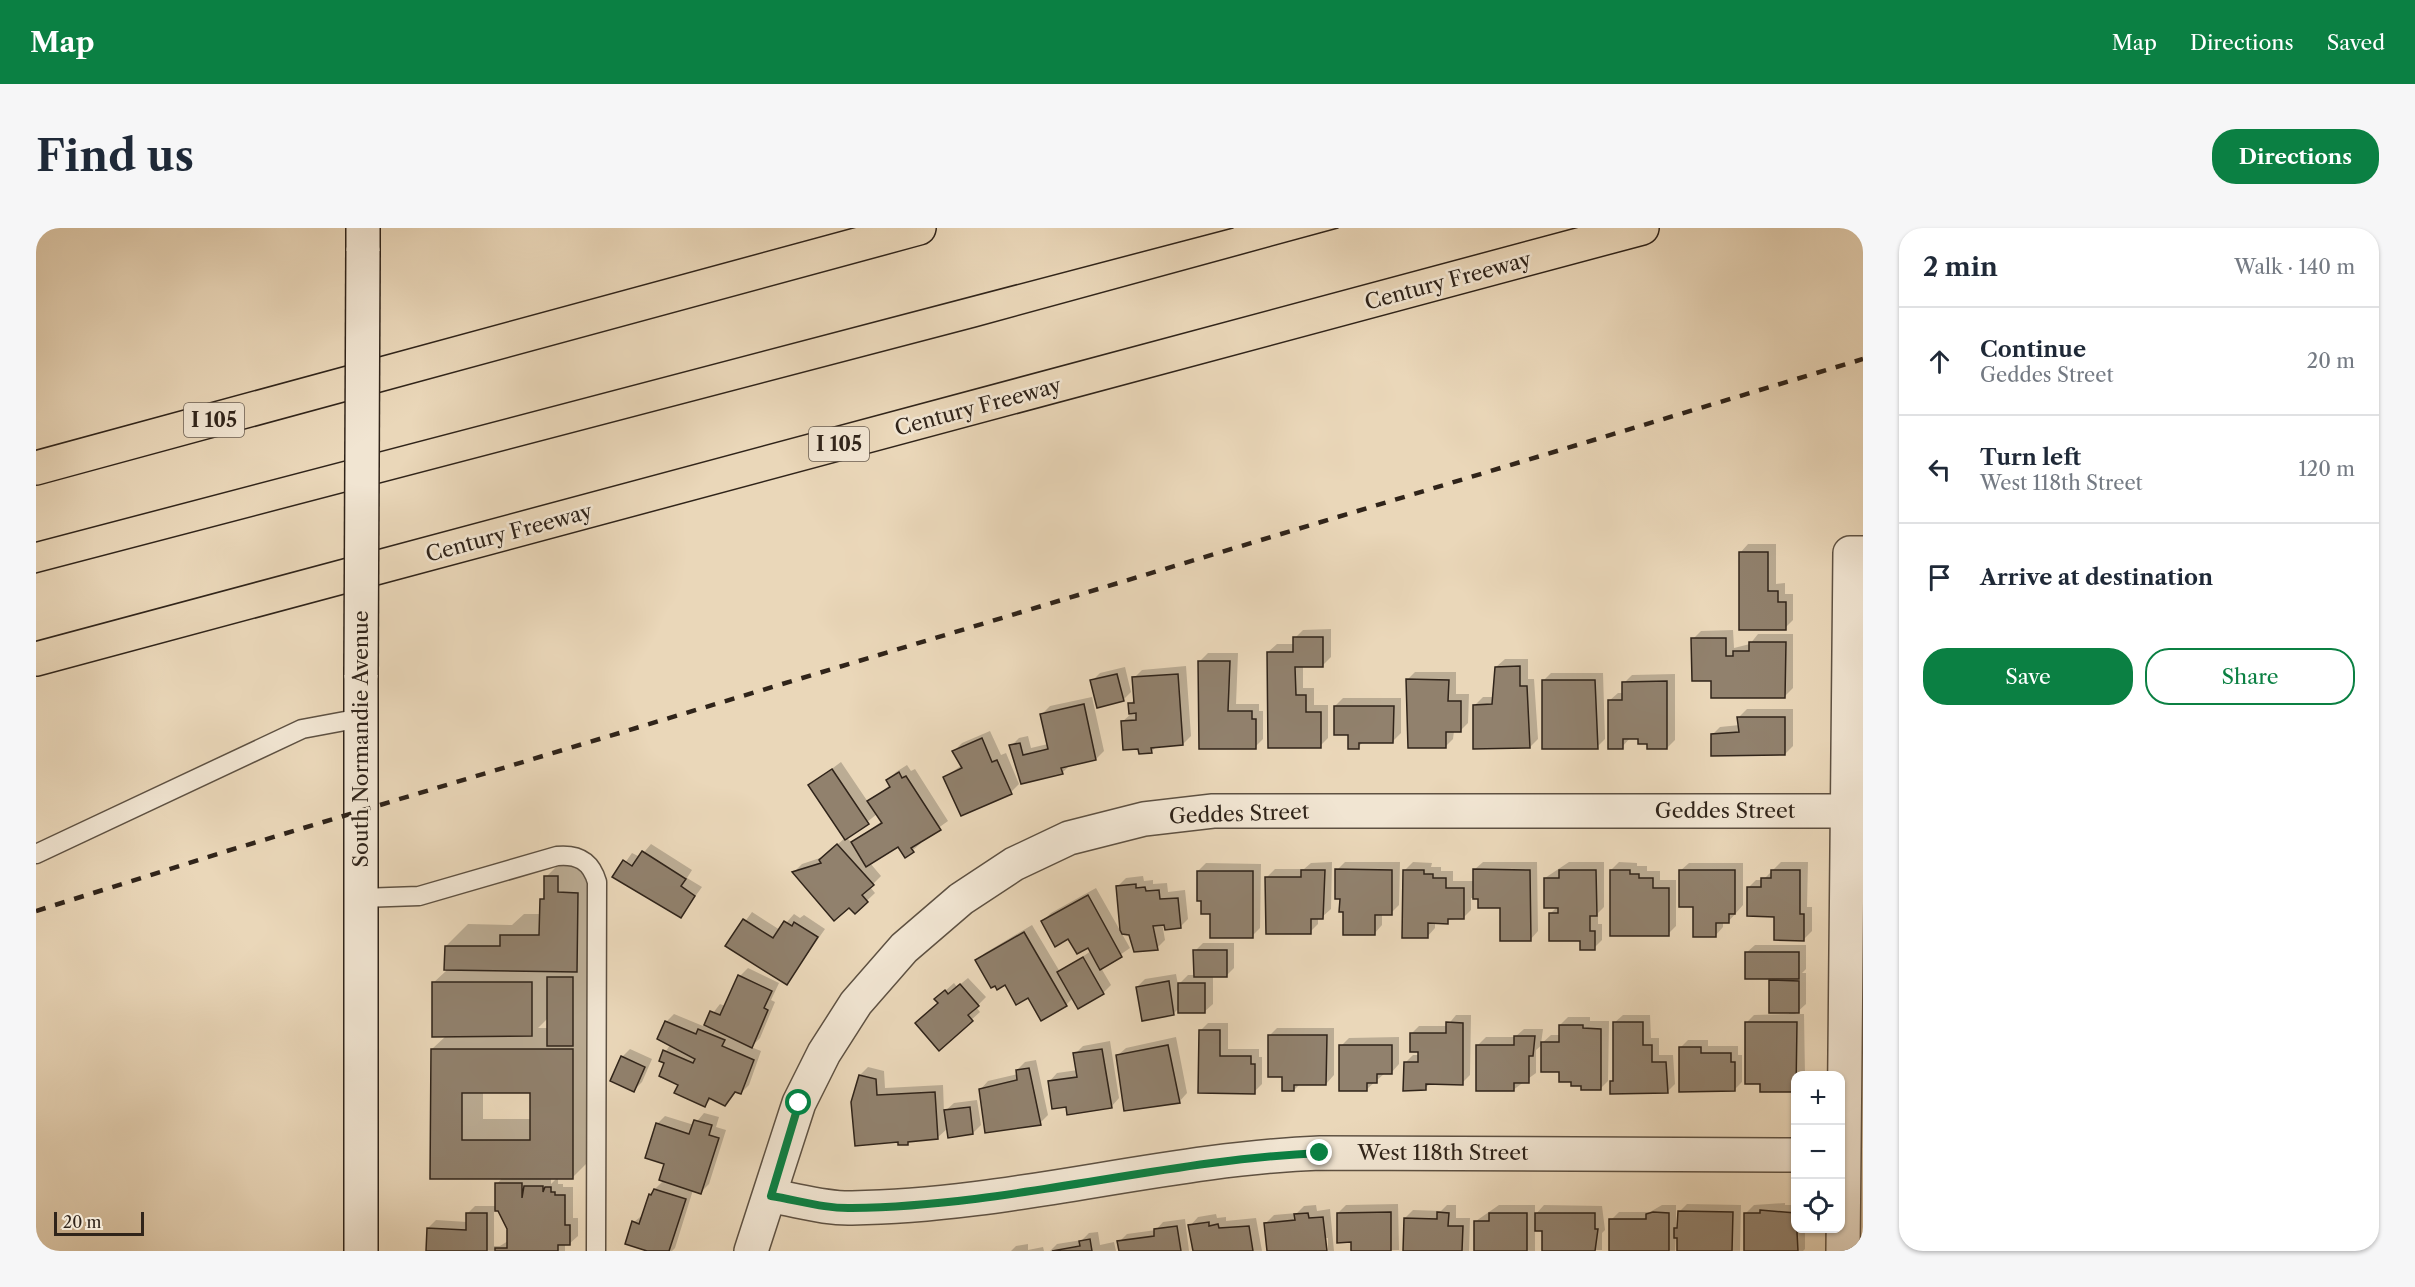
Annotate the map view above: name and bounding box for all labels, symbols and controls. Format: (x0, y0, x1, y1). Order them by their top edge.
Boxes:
text: Map (30, 25, 94, 59)
text: Map (2112, 30, 2157, 55)
text: Directions (2190, 30, 2294, 55)
text: Saved (2327, 30, 2385, 55)
button: Directions (2212, 129, 2379, 184)
text: Find us (36, 130, 194, 182)
street label: Century Freeway (1362, 246, 1534, 315)
text: 2 min (1923, 251, 1998, 283)
text: Walk · 140 m (2234, 255, 2355, 279)
text: Continue (1980, 336, 2086, 363)
icon: ahead (1923, 345, 1956, 378)
text: 20 m (2307, 349, 2355, 373)
text: Geddes Street (1980, 363, 2114, 387)
street label: Century Freeway (892, 372, 1064, 441)
road number: I 105 (184, 403, 244, 437)
road number: I 105 (809, 427, 869, 461)
text: Turn left (1980, 444, 2081, 471)
icon: left (1923, 453, 1956, 486)
text: 120 m (2298, 457, 2355, 481)
text: West 118th Street (1980, 471, 2143, 495)
street label: Century Freeway (423, 498, 595, 567)
icon: arrive (1923, 561, 1956, 594)
text: Arrive at destination (1980, 564, 2213, 591)
street label: South Normandie Avenue (348, 610, 373, 868)
button: Save (1923, 648, 2133, 705)
button: Share (2145, 648, 2355, 705)
street label: Geddes Street (1655, 798, 1796, 823)
street label: Geddes Street (1168, 799, 1310, 828)
map controls (1791, 1071, 1845, 1233)
button: + (1791, 1071, 1845, 1125)
route start (785, 1089, 811, 1115)
button: − (1791, 1125, 1845, 1179)
route end (1306, 1139, 1332, 1165)
street label: West 118th Street (1357, 1140, 1529, 1165)
button: locate (1791, 1179, 1845, 1233)
scale bar (54, 1209, 144, 1236)
text: 20 m (63, 1212, 102, 1232)

